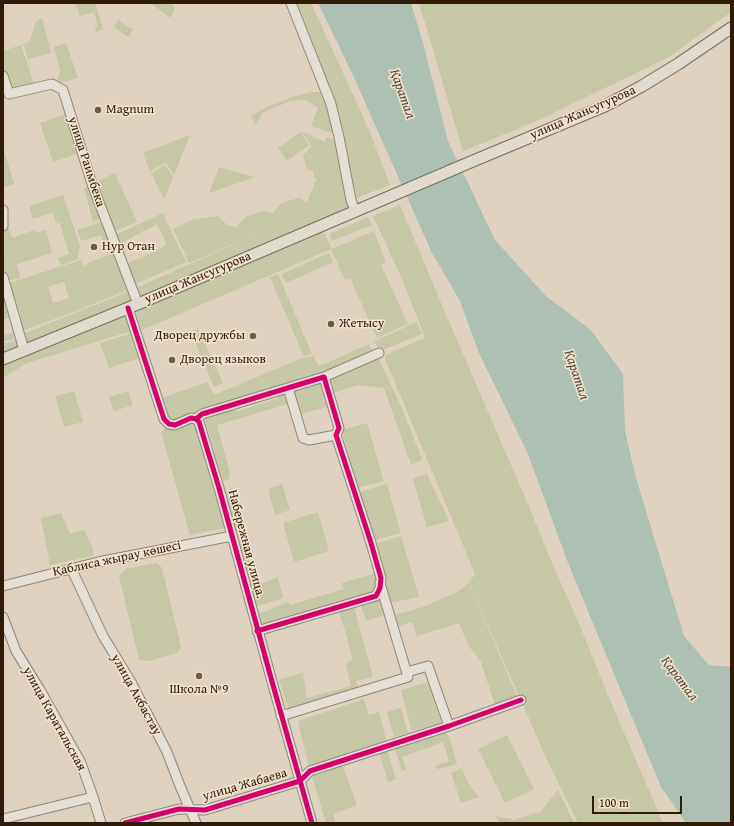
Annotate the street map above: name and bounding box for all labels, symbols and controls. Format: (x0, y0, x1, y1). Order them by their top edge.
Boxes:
water label: Қаратал (385, 67, 419, 121)
street label: улица Жансугурова (528, 83, 638, 143)
place label: Magnum (106, 102, 154, 118)
marker: Magnum (93, 105, 103, 115)
street label: улица Раимбека (64, 115, 108, 209)
place label: Нур Отан (102, 239, 155, 255)
marker: Нур Отан (89, 242, 99, 252)
street label: улица Жансугурова (143, 249, 253, 307)
place label: Жетысу (339, 316, 384, 332)
marker: Жетысу (326, 319, 336, 329)
place label: Дворец дружбы (154, 328, 245, 344)
marker: Дворец дружбы (248, 331, 258, 341)
water label: Қаратал (560, 348, 592, 402)
place label: Дворец языков (180, 352, 266, 368)
marker: Дворец языков (167, 355, 177, 365)
street label: Набережная улица. (224, 488, 268, 600)
street label: Қаблиса жырау көшесі (51, 538, 183, 580)
street label: улица Акбастау (107, 652, 165, 738)
water label: Қаратал (657, 653, 701, 705)
street label: улица Каратальская (19, 664, 89, 774)
marker: Школа №9 (194, 671, 204, 681)
place label: Школа №9 (169, 682, 229, 698)
street label: улица Жабаева (201, 765, 289, 805)
scale bar (594, 788, 684, 814)
text: 100 m (599, 794, 629, 811)

